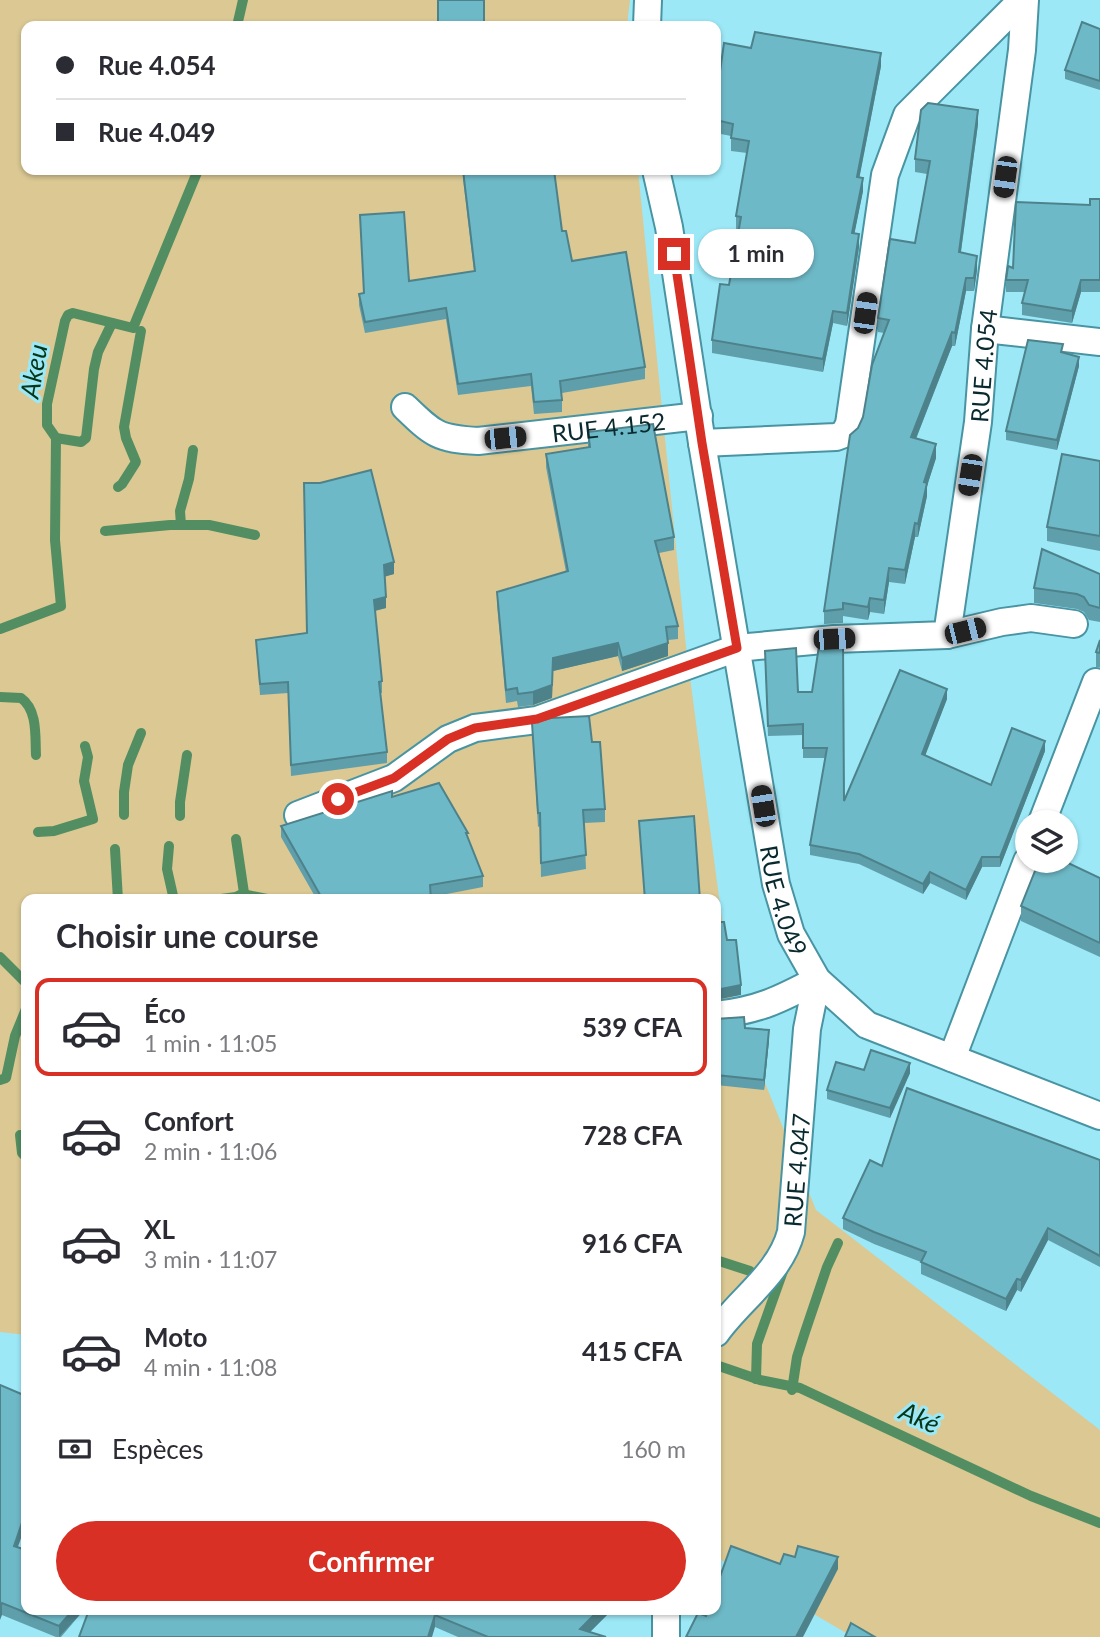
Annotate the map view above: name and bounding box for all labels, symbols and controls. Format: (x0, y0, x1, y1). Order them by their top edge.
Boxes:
text: Rue 4.054 (98, 49, 216, 81)
text: Rue 4.049 (98, 116, 216, 148)
car (992, 155, 1019, 199)
callout: 1 min (698, 230, 814, 278)
route end (658, 238, 690, 270)
text: 1 min (727, 239, 785, 267)
car (852, 291, 879, 335)
street label: RUE 4.054 (964, 307, 1002, 424)
water label: Akeu (12, 342, 53, 401)
street label: RUE 4.152 (550, 405, 667, 447)
car (484, 425, 527, 451)
car (957, 453, 984, 497)
car (943, 616, 988, 646)
car (813, 627, 856, 651)
route start (322, 783, 354, 815)
car (750, 784, 777, 828)
map controls (1015, 810, 1078, 873)
button: layers (1015, 810, 1078, 873)
street label: RUE 4.049 (755, 843, 815, 961)
text: Choisir une course (56, 916, 319, 955)
icon: car (60, 996, 123, 1059)
text: Éco (144, 997, 186, 1029)
text: 539 CFA (582, 1011, 682, 1043)
text: 1 min · 11:05 (144, 1029, 277, 1057)
icon: car (60, 1104, 123, 1167)
text: Confort (144, 1105, 234, 1137)
street label: RUE 4.047 (777, 1112, 815, 1228)
text: 728 CFA (582, 1119, 682, 1151)
text: 2 min · 11:06 (144, 1137, 277, 1165)
icon: car (60, 1212, 123, 1275)
text: XL (144, 1213, 175, 1245)
text: 916 CFA (582, 1227, 682, 1259)
text: 3 min · 11:07 (144, 1245, 277, 1273)
icon: car (60, 1320, 123, 1383)
text: Moto (144, 1321, 207, 1353)
text: 415 CFA (582, 1335, 682, 1367)
text: 4 min · 11:08 (144, 1353, 277, 1381)
water label: Aké (894, 1394, 945, 1440)
icon: cash (56, 1430, 94, 1468)
text: Espèces (112, 1433, 204, 1465)
text: 160 m (621, 1435, 686, 1463)
button: Confirmer (56, 1521, 686, 1601)

